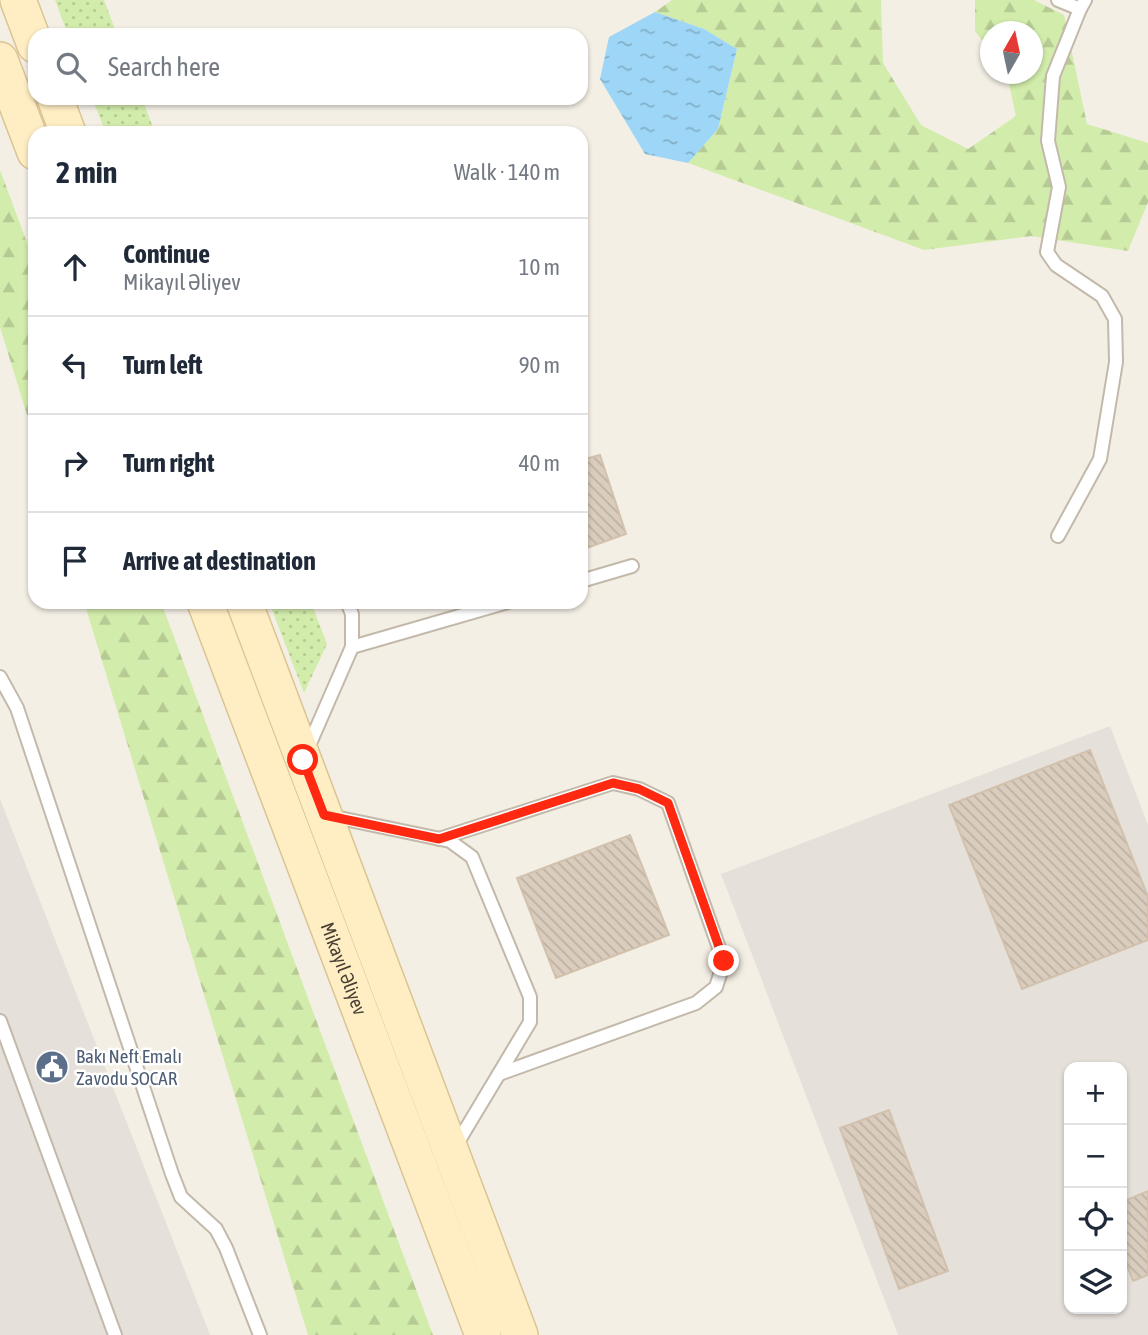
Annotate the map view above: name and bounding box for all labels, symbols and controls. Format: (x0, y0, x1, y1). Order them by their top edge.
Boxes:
north arrow (980, 21, 1043, 84)
search box (28, 28, 588, 105)
icon: search (52, 48, 90, 86)
text: Search here (108, 52, 220, 82)
text: 2 min (56, 155, 117, 189)
text: Walk · 140 m (454, 159, 560, 185)
text: Continue (123, 239, 210, 269)
icon: ahead (56, 248, 94, 286)
text: 10 m (519, 254, 560, 280)
text: Mikayıl Əliyev (123, 269, 241, 295)
icon: left (56, 346, 94, 384)
text: Turn left (123, 350, 203, 380)
text: 90 m (519, 352, 560, 378)
icon: right (56, 444, 94, 482)
text: Turn right (123, 448, 214, 478)
text: 40 m (519, 450, 560, 476)
icon: arrive (56, 542, 94, 580)
text: Arrive at destination (123, 546, 316, 576)
route start (287, 744, 318, 775)
street label: Mikayıl Əliyev (316, 919, 372, 1018)
route end (708, 945, 739, 976)
place label: Bakı Neft Emalı Zavodu SOCAR (76, 1045, 182, 1089)
public building icon: Bakı Neft Emalı Zavodu SOCAR (33, 1048, 71, 1086)
map controls (1064, 1062, 1127, 1314)
button: + (1064, 1062, 1127, 1125)
button: − (1064, 1125, 1127, 1188)
button: locate (1064, 1188, 1127, 1251)
button: layers (1064, 1251, 1127, 1314)

